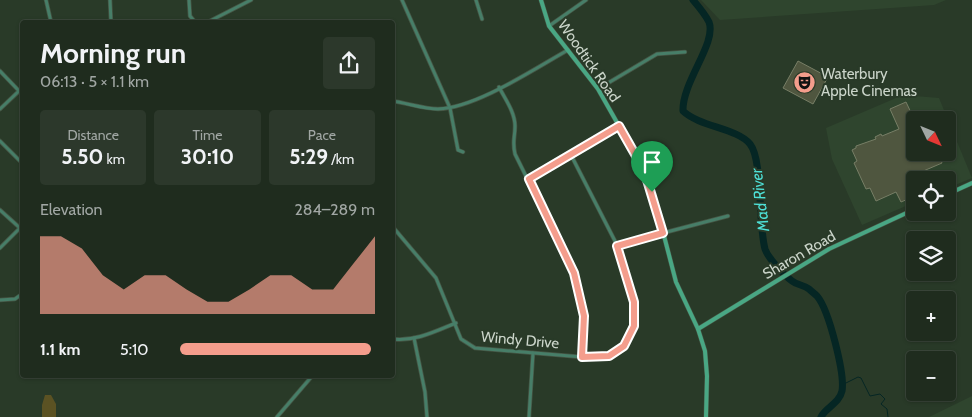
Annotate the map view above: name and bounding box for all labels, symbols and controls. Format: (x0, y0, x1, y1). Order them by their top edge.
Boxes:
street label: Woodtick Road (554, 16, 624, 106)
text: Morning run (40, 36, 186, 70)
button: share (323, 37, 375, 89)
place label: Waterbury Apple Cinemas (821, 65, 917, 100)
theatre icon: Waterbury Apple Cinemas (793, 71, 817, 95)
text: 06:13 · 5 × 1.1 km (40, 72, 149, 91)
north arrow (906, 111, 956, 161)
map controls (906, 111, 956, 401)
text: Distance (67, 126, 119, 144)
text: Time (193, 126, 222, 144)
text: Pace (308, 126, 336, 144)
pin (631, 141, 673, 192)
text: 5.50 (61, 144, 103, 169)
text: 30:10 (181, 144, 234, 169)
text: 5:29 (289, 144, 328, 169)
icon: arrive (638, 148, 666, 176)
text: km (103, 150, 125, 168)
text: /km (328, 150, 354, 168)
water label: Mad River (747, 166, 773, 234)
button: locate (906, 171, 956, 221)
text: Elevation (40, 200, 103, 219)
text: 284–289 m (294, 200, 375, 219)
street label: Sharon Road (759, 227, 839, 283)
button: layers (906, 231, 956, 281)
button: + (906, 291, 956, 341)
street label: Windy Drive (480, 328, 560, 352)
text: 1.1 km (40, 340, 80, 359)
text: 5:10 (120, 340, 148, 359)
button: − (906, 351, 956, 401)

